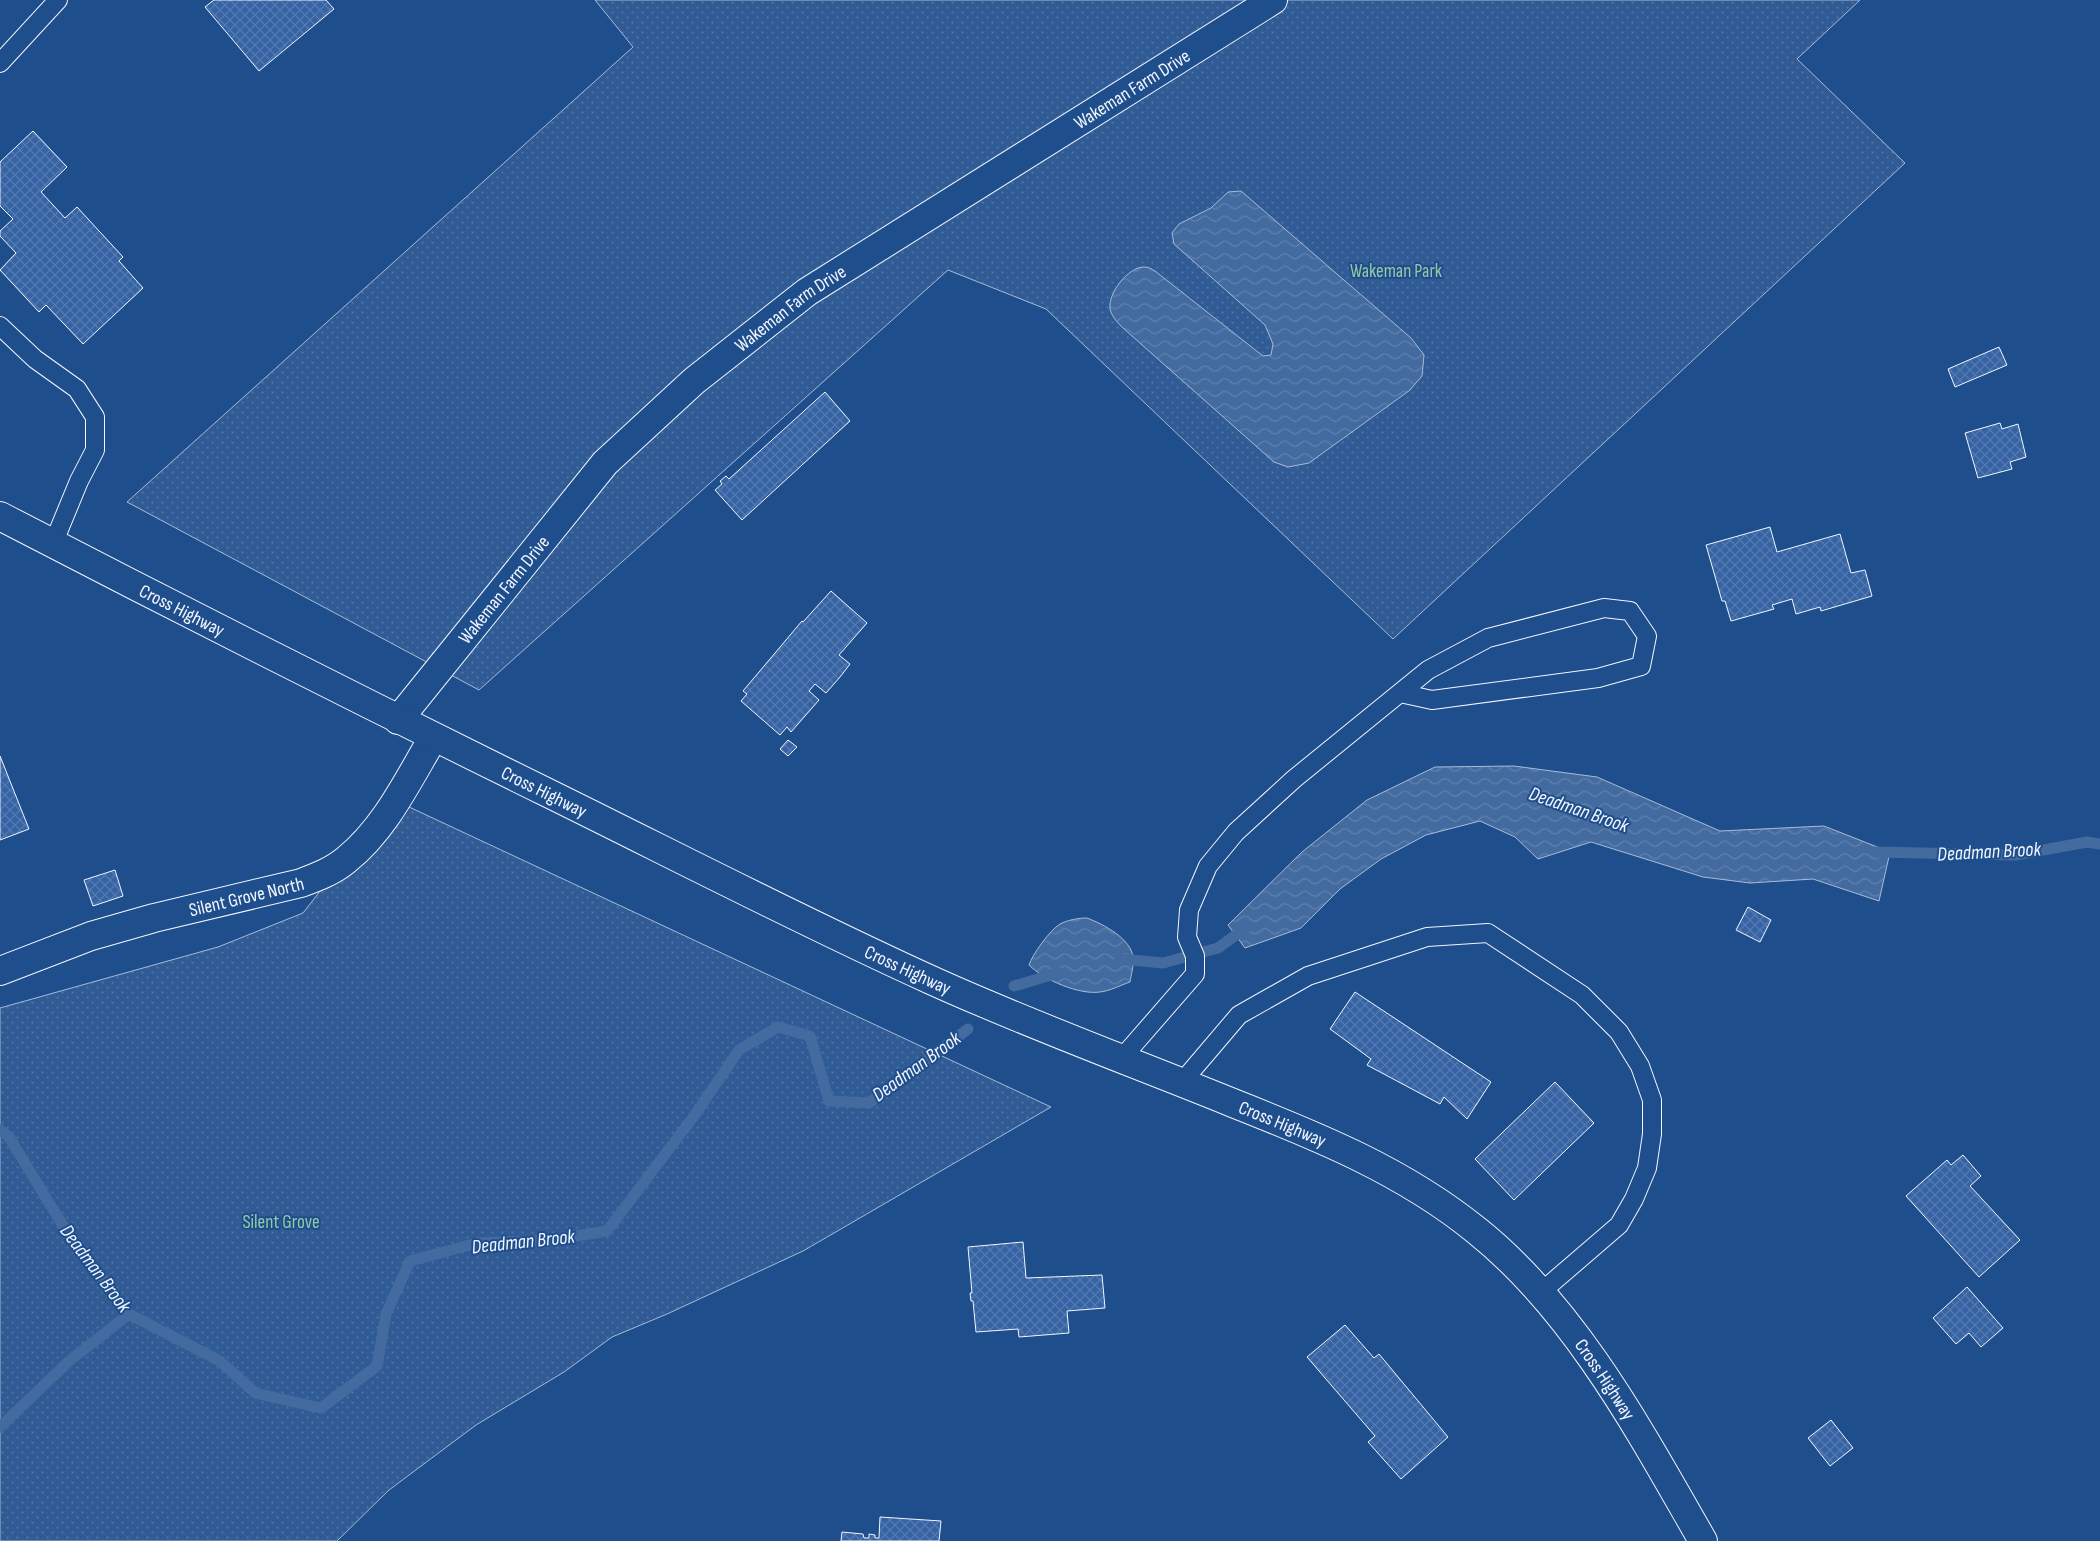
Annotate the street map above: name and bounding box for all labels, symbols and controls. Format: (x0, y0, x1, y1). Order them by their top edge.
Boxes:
street label: Wakeman Farm Drive (1070, 45, 1195, 135)
street label: Wakeman Farm Drive (731, 260, 851, 357)
park label: Wakeman Park (1350, 260, 1443, 283)
street label: Wakeman Farm Drive (454, 531, 555, 649)
street label: Cross Highway (135, 580, 229, 643)
street label: Cross Highway (497, 762, 591, 824)
water label: Deadman Brook (1526, 782, 1632, 838)
water label: Deadman Brook (1937, 837, 2042, 867)
street label: Silent Grove North (187, 873, 307, 922)
street label: Cross Highway (861, 941, 955, 1001)
water label: Deadman Brook (868, 1026, 966, 1107)
street label: Cross Highway (1235, 1096, 1330, 1153)
park label: Silent Grove (242, 1211, 320, 1234)
water label: Deadman Brook (54, 1220, 136, 1318)
water label: Deadman Brook (470, 1225, 576, 1259)
street label: Cross Highway (1569, 1335, 1640, 1425)

